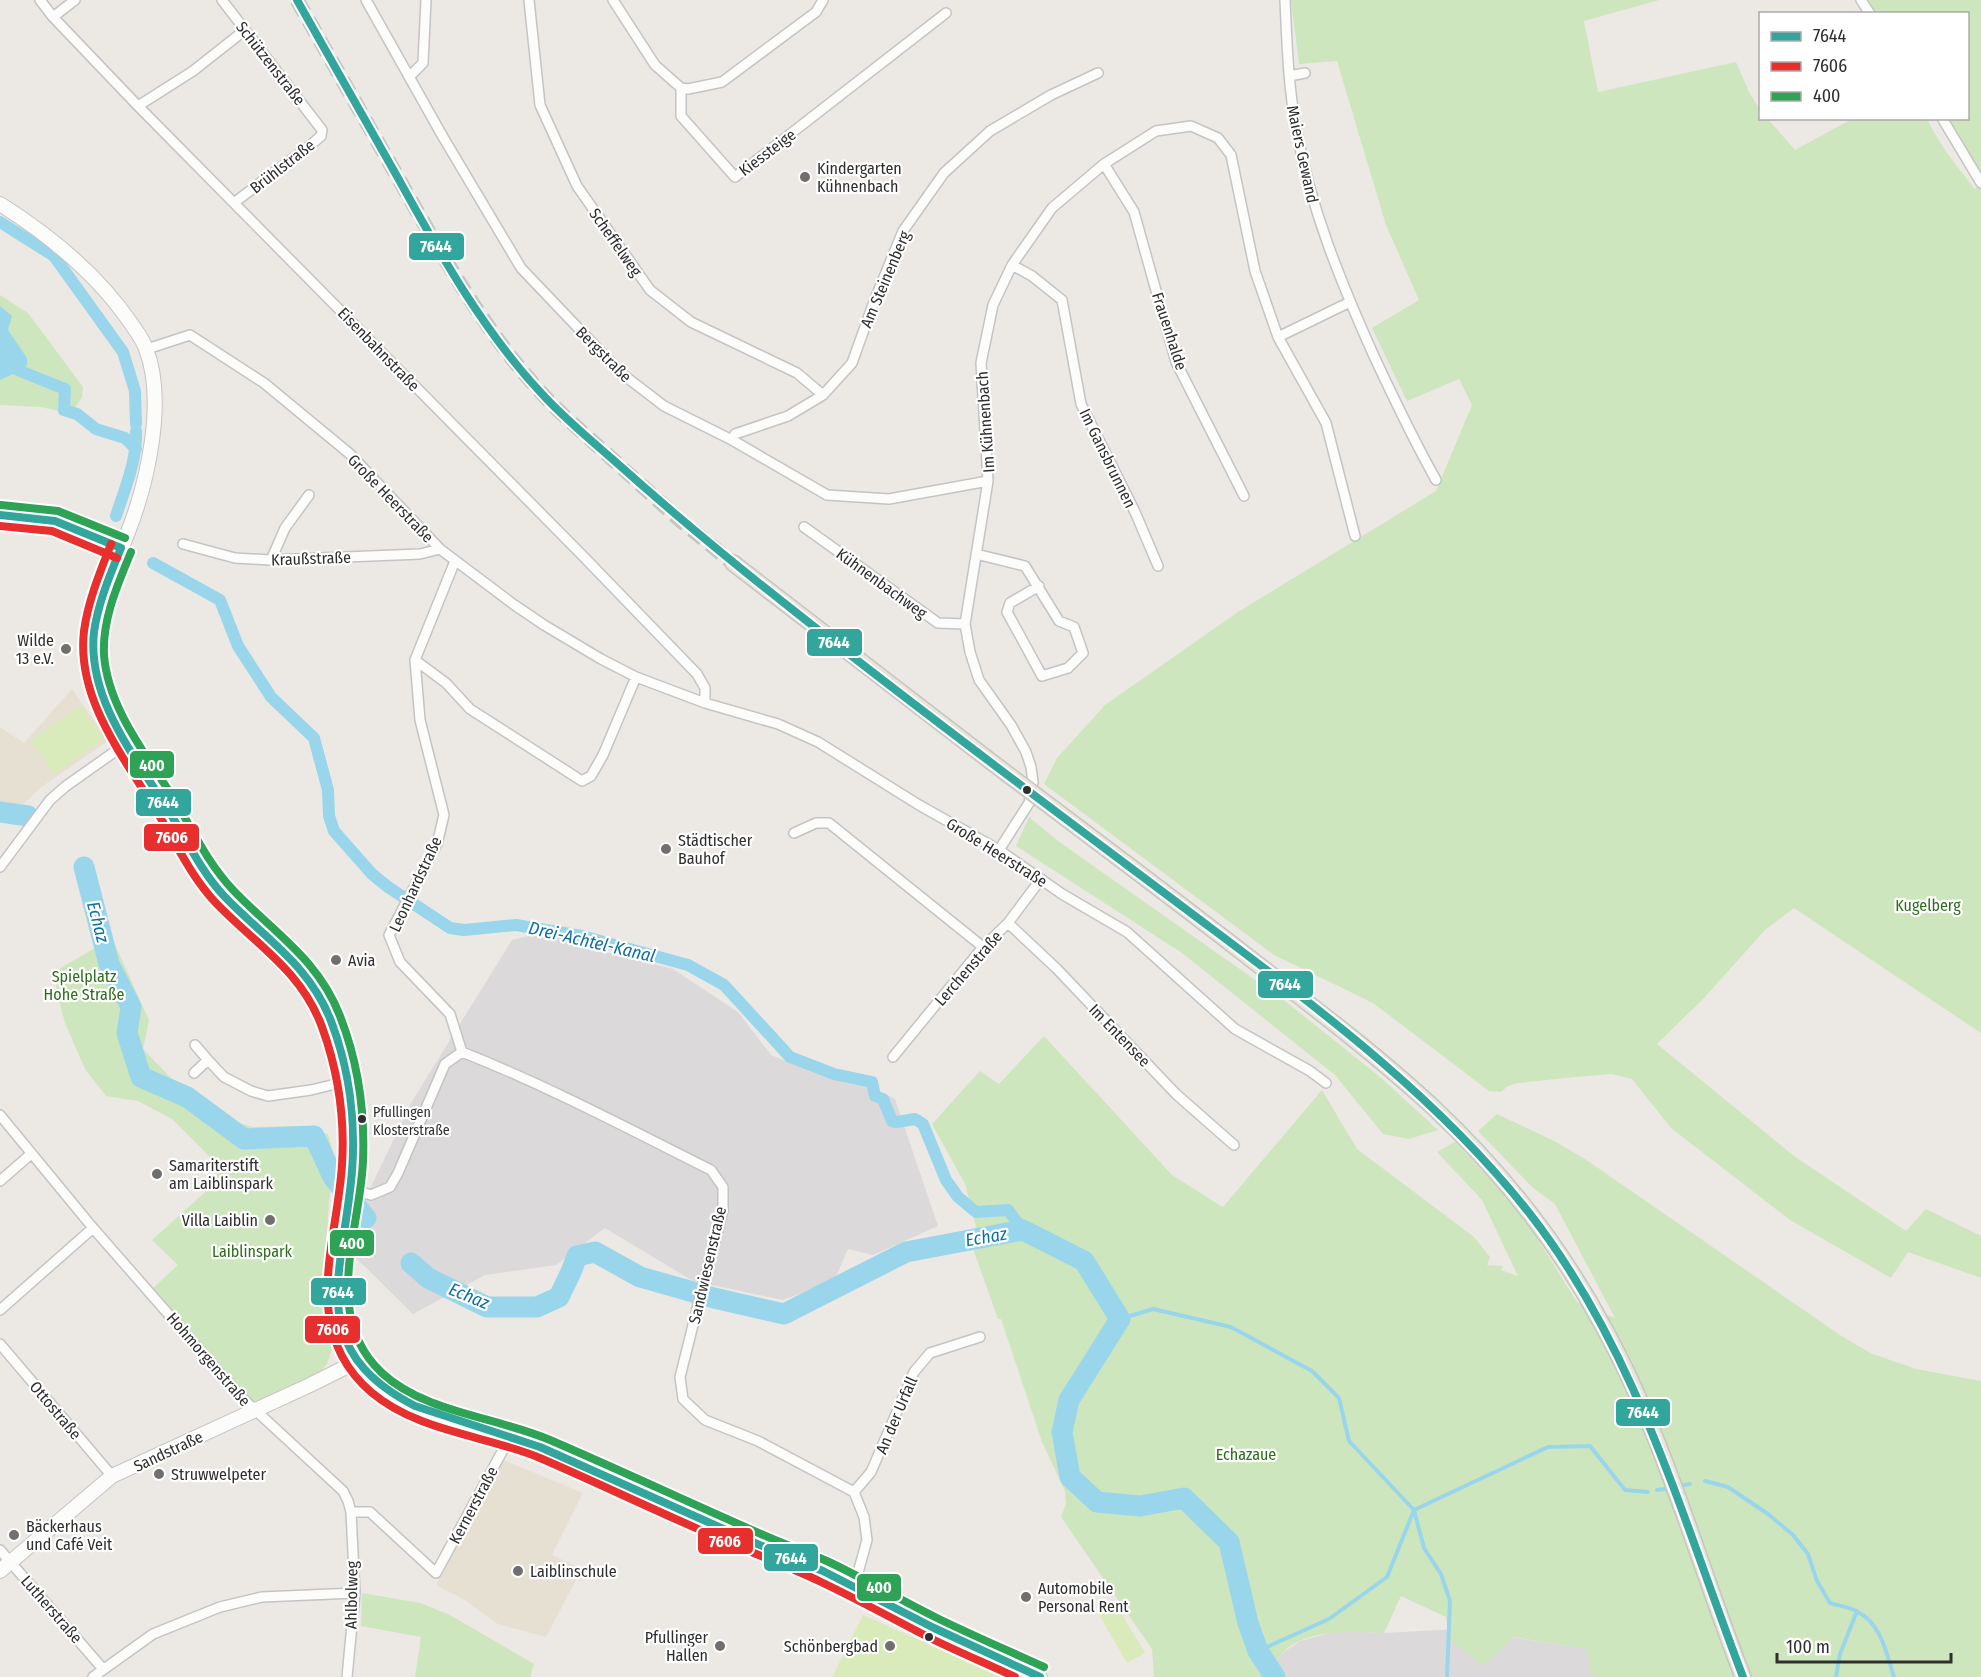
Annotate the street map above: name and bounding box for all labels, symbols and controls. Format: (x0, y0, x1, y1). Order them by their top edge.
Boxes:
legend (1759, 12, 1969, 120)
street label: Schützenstraße (232, 18, 309, 109)
text: 7644 (1813, 25, 1847, 47)
text: 7606 (1813, 55, 1847, 77)
text: 400 (1813, 85, 1840, 107)
street label: Maiers Gewand (1283, 104, 1322, 205)
street label: Kiessteige (735, 125, 799, 180)
street label: Brühlstraße (246, 135, 318, 198)
place label: Kindergarten Kühnenbach (817, 159, 902, 196)
marker: Kindergarten Kühnenbach (798, 170, 812, 184)
street label: Scheffelweg (585, 205, 646, 280)
street label: Am Steinenberg (857, 227, 915, 331)
line badge: 7644 (408, 232, 465, 261)
text: 7644 (420, 237, 452, 256)
street label: Frauenhalde (1148, 290, 1191, 373)
street label: Eisenbahnstraße (334, 303, 423, 395)
street label: Bergstraße (572, 323, 635, 386)
street label: Im Kühnenbach (972, 371, 999, 473)
street label: Im Gansbrunnen (1075, 405, 1140, 511)
street label: Große Heerstraße (344, 450, 438, 546)
street label: Kühnenbachweg (833, 544, 931, 623)
street label: Kraußstraße (271, 548, 351, 569)
line badge: 7644 (806, 628, 863, 657)
place label: Wilde 13 e.V. (16, 631, 54, 668)
text: 7644 (818, 633, 850, 652)
marker: Wilde 13 e.V. (59, 642, 73, 656)
line badge: 400 (129, 750, 175, 779)
text: 400 (139, 756, 165, 775)
unlabelled marker (1021, 784, 1033, 796)
line badge: 7644 (135, 788, 192, 817)
text: 7644 (147, 793, 179, 812)
street label: Große Heerstraße (943, 814, 1051, 891)
line badge: 7606 (143, 823, 200, 852)
text: 7606 (156, 828, 188, 847)
place label: Städtischer Bauhof (678, 831, 753, 868)
street label: Leonhardstraße (385, 833, 446, 935)
marker: Städtischer Bauhof (659, 842, 673, 856)
park label: Kugelberg (1895, 896, 1961, 915)
water label: Echaz (82, 899, 114, 946)
water label: Drei-Achtel-Kanal (526, 917, 658, 967)
street label: Lerchenstraße (931, 927, 1006, 1010)
place label: Avia (348, 951, 376, 970)
marker: Avia (329, 953, 343, 967)
park label: Spielplatz Hohe Straße (44, 967, 124, 1004)
line badge: 7644 (1257, 970, 1314, 999)
text: 7644 (1269, 975, 1301, 994)
street label: Im Entensee (1085, 1000, 1154, 1071)
place label: Pfullingen Klosterstraße (373, 1104, 450, 1139)
marker: Pfullingen Klosterstraße (356, 1113, 368, 1125)
place label: Samariterstift am Laiblinspark (169, 1156, 274, 1193)
marker: Samariterstift am Laiblinspark (150, 1167, 164, 1181)
street label: Sandwiesenstraße (685, 1205, 730, 1326)
place label: Villa Laiblin (182, 1211, 258, 1230)
marker: Villa Laiblin (263, 1213, 277, 1227)
water label: Echaz (964, 1222, 1009, 1251)
line badge: 400 (329, 1229, 375, 1257)
text: 400 (339, 1234, 365, 1253)
park label: Laiblinspark (212, 1242, 293, 1261)
line badge: 7644 (310, 1277, 367, 1306)
water label: Echaz (446, 1278, 493, 1314)
text: 7644 (322, 1283, 354, 1302)
street label: Hohmorgenstraße (163, 1309, 254, 1410)
line badge: 7606 (304, 1315, 361, 1344)
text: 7606 (317, 1320, 349, 1339)
street label: An der Urfall (872, 1374, 921, 1457)
street label: Ottostraße (26, 1377, 85, 1443)
line badge: 7644 (1615, 1398, 1671, 1427)
text: 7644 (1627, 1403, 1659, 1422)
street label: Sandstraße (131, 1427, 206, 1476)
park label: Echazaue (1216, 1445, 1276, 1464)
street label: Kernerstraße (445, 1463, 502, 1547)
place label: Struwwelpeter (171, 1465, 267, 1484)
marker: Struwwelpeter (152, 1467, 166, 1481)
place label: Bäckerhaus und Café Veit (26, 1517, 113, 1554)
line badge: 7606 (697, 1527, 754, 1555)
marker: Bäckerhaus und Café Veit (7, 1528, 21, 1542)
text: 7606 (709, 1532, 741, 1551)
line badge: 7644 (763, 1543, 819, 1572)
text: 7644 (775, 1549, 807, 1568)
street label: Ahlbolweg (341, 1560, 362, 1629)
place label: Laiblinschule (530, 1562, 617, 1581)
marker: Laiblinschule (511, 1564, 525, 1578)
street label: Lutherstraße (17, 1572, 86, 1647)
line badge: 400 (856, 1573, 902, 1602)
text: 400 (866, 1578, 892, 1597)
place label: Automobile Personal Rent (1038, 1579, 1129, 1616)
marker: Automobile Personal Rent (1019, 1590, 1033, 1604)
scale bar (1777, 1626, 1951, 1664)
place label: Pfullinger Hallen (645, 1628, 708, 1665)
unlabelled marker (923, 1631, 935, 1643)
text: 100 m (1786, 1636, 1830, 1658)
place label: Schönbergbad (784, 1637, 878, 1656)
marker: Pfullinger Hallen (713, 1639, 727, 1653)
marker: Schönbergbad (883, 1639, 897, 1653)

